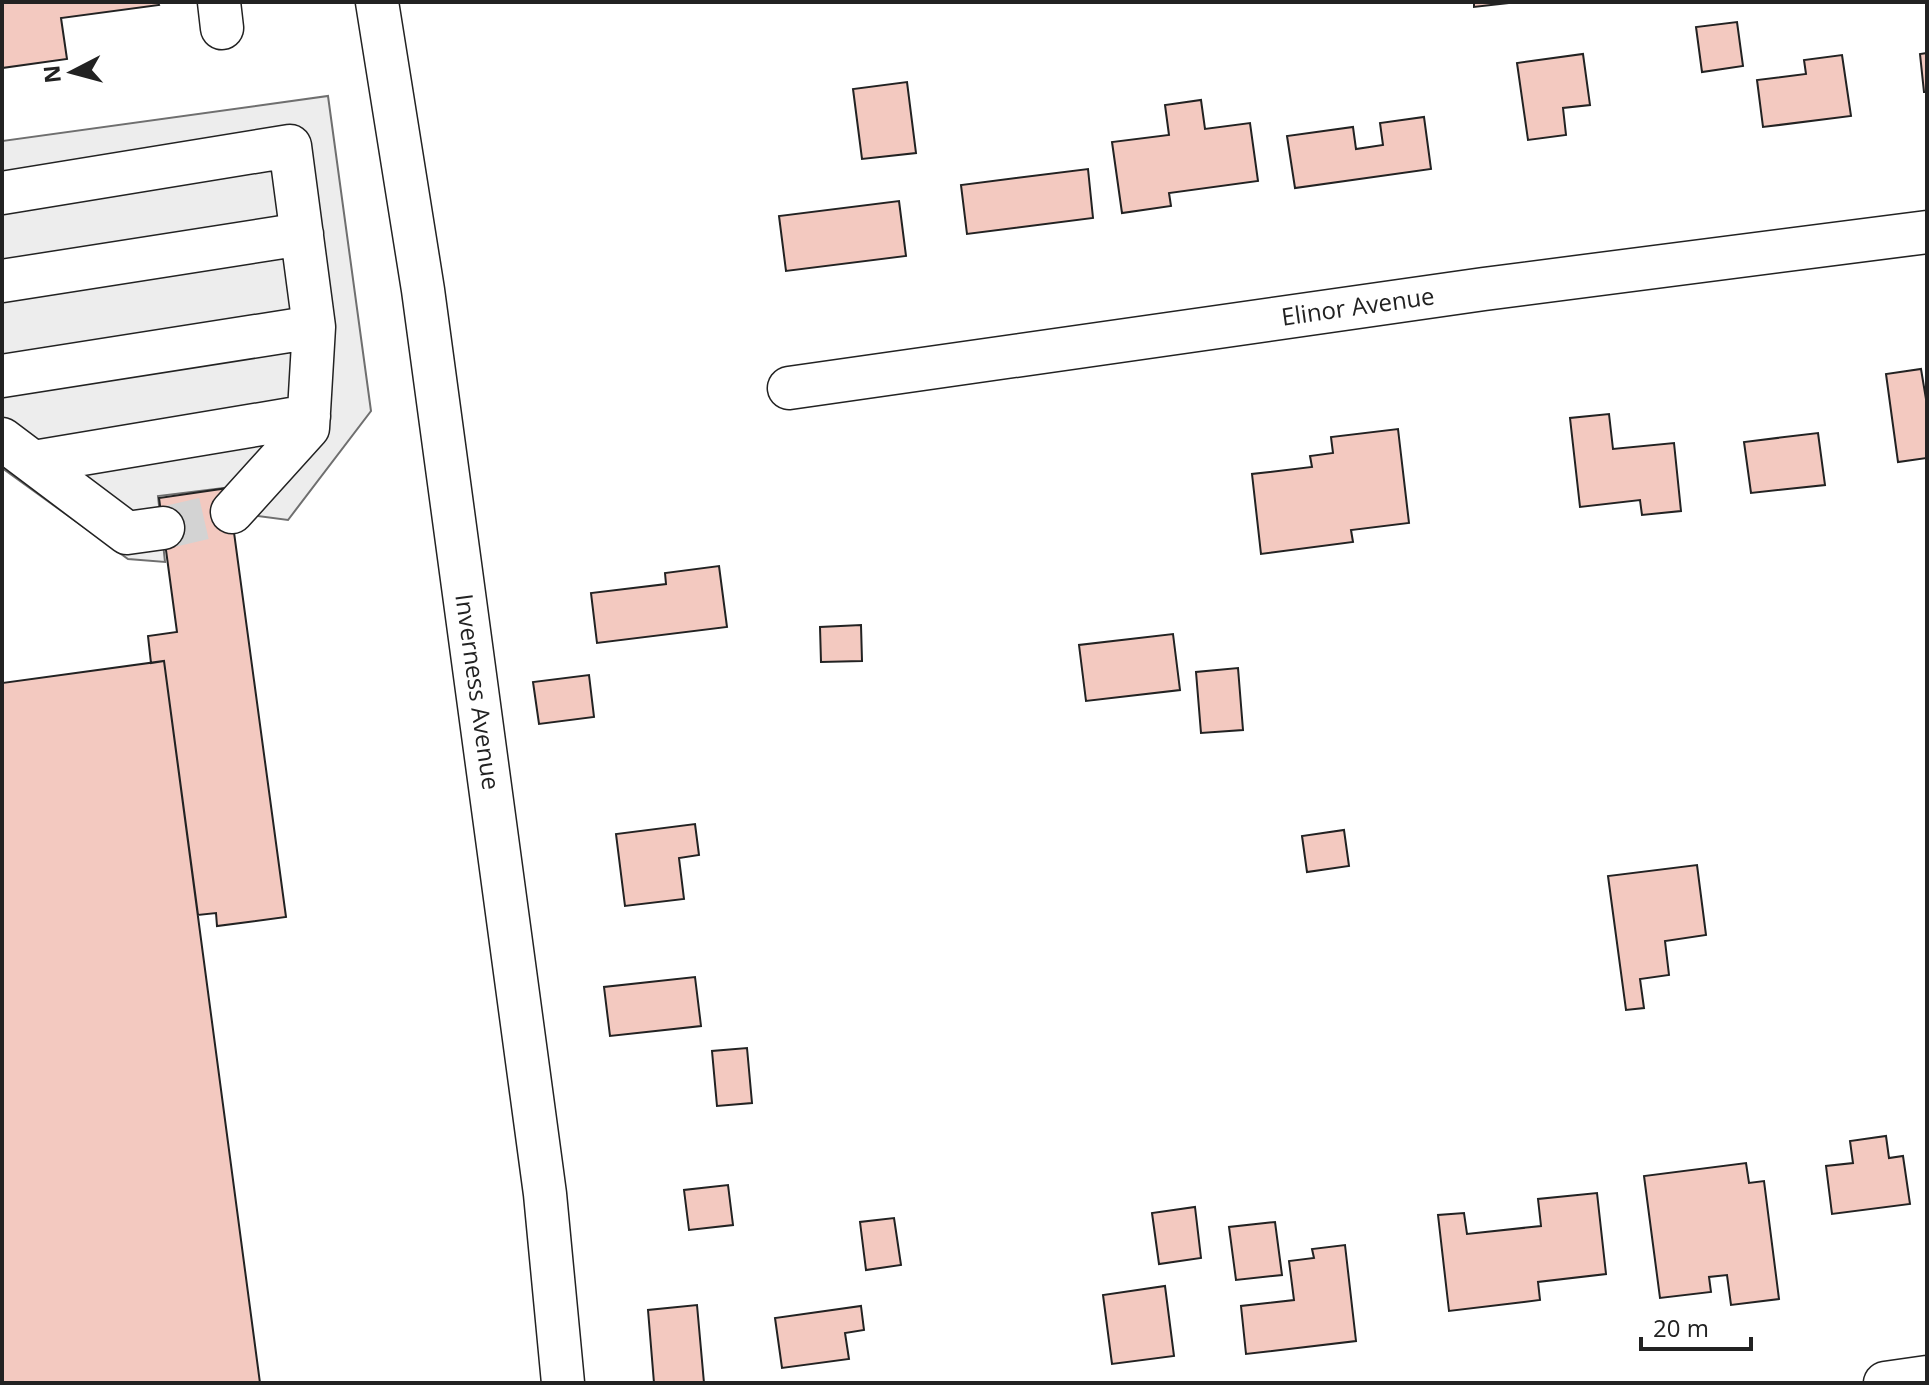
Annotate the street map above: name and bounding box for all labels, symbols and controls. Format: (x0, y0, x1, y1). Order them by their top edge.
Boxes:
north arrow (32, 32, 112, 112)
text: N (35, 64, 67, 85)
street label: Elinor Avenue (1279, 278, 1436, 333)
street label: Inverness Avenue (448, 592, 509, 792)
scale bar (1641, 1301, 1751, 1351)
text: 20 m (1653, 1311, 1709, 1344)

